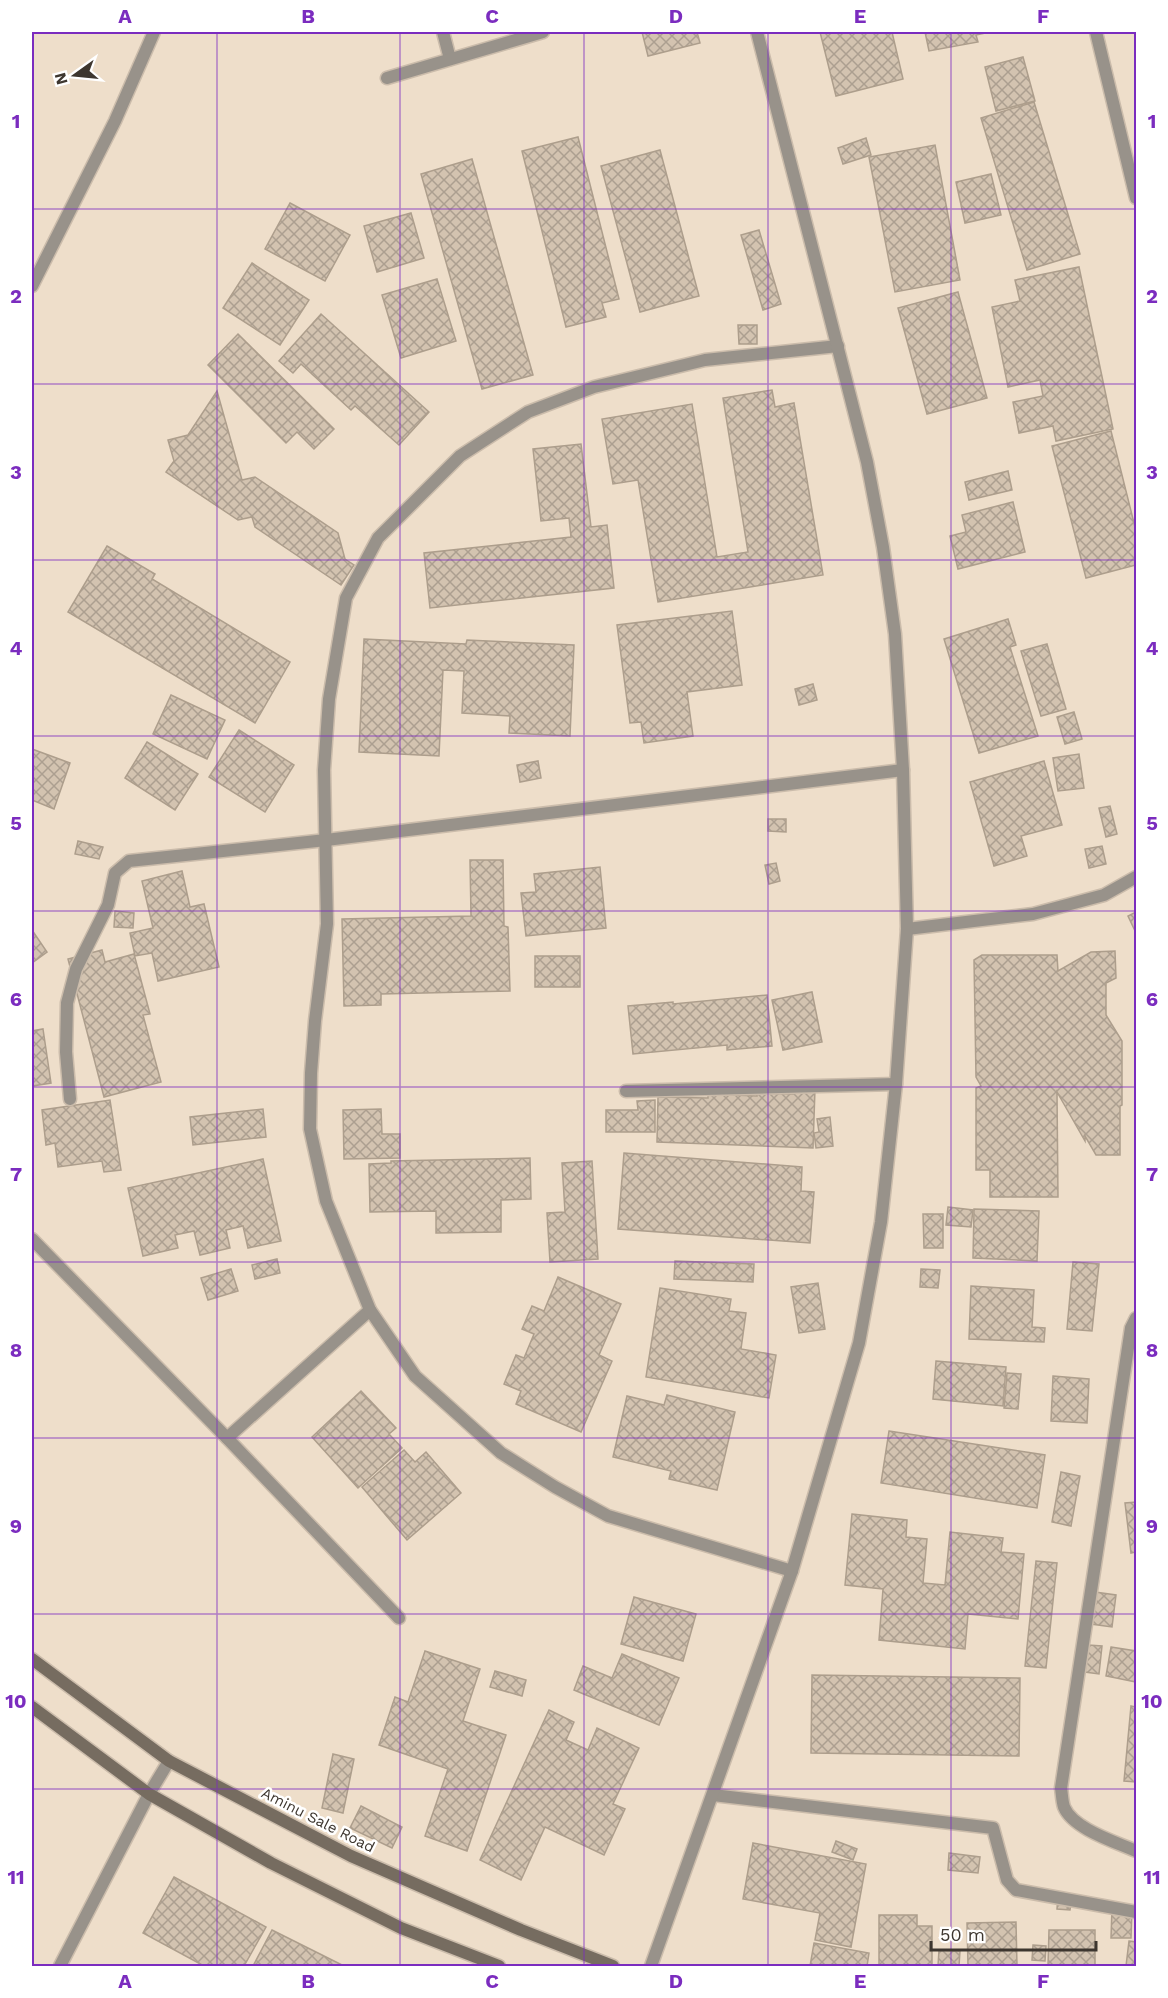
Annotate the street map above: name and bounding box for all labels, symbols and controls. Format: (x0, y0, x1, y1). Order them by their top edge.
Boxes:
text: A (118, 4, 132, 28)
text: B (301, 4, 315, 28)
text: C (485, 4, 499, 28)
text: D (669, 4, 683, 28)
text: E (854, 4, 866, 28)
text: F (1037, 4, 1049, 28)
north arrow (45, 45, 105, 105)
text: N (50, 71, 72, 87)
text: 1 (12, 109, 20, 133)
text: 1 (1148, 109, 1156, 133)
text: 2 (10, 284, 22, 308)
text: 2 (1146, 284, 1158, 308)
text: 3 (10, 460, 22, 484)
text: 3 (1146, 460, 1158, 484)
text: 4 (10, 636, 23, 660)
text: 4 (1146, 636, 1159, 660)
text: 5 (10, 811, 22, 835)
text: 5 (1146, 811, 1158, 835)
text: 6 (10, 987, 22, 1011)
text: 6 (1146, 987, 1158, 1011)
text: 7 (10, 1162, 22, 1186)
text: 7 (1146, 1162, 1158, 1186)
text: 8 (10, 1338, 22, 1362)
text: 8 (1146, 1338, 1158, 1362)
text: 9 (10, 1514, 22, 1538)
text: 9 (1146, 1514, 1158, 1538)
text: 10 (5, 1689, 27, 1713)
text: 10 (1141, 1689, 1163, 1713)
street label: Aminu Sale Road (258, 1784, 378, 1856)
text: 11 (7, 1865, 25, 1889)
text: 11 (1143, 1865, 1161, 1889)
scale bar (931, 1914, 1096, 1952)
text: 50 m (940, 1924, 985, 1945)
text: A (118, 1969, 132, 1993)
text: B (301, 1969, 315, 1993)
text: C (485, 1969, 499, 1993)
text: D (669, 1969, 683, 1993)
text: E (854, 1969, 866, 1993)
text: F (1037, 1969, 1049, 1993)

